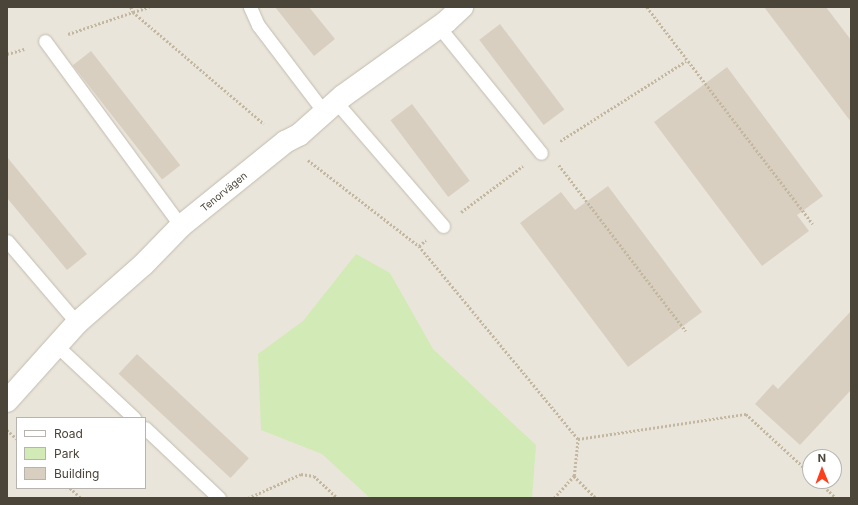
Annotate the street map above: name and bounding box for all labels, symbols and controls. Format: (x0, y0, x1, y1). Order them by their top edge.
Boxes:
street label: Tenorvägen (198, 170, 250, 214)
legend (16, 417, 146, 489)
text: Road (54, 426, 83, 441)
text: Park (54, 446, 80, 461)
north arrow (802, 449, 842, 489)
text: N (817, 451, 826, 465)
text: Building (54, 466, 99, 481)

